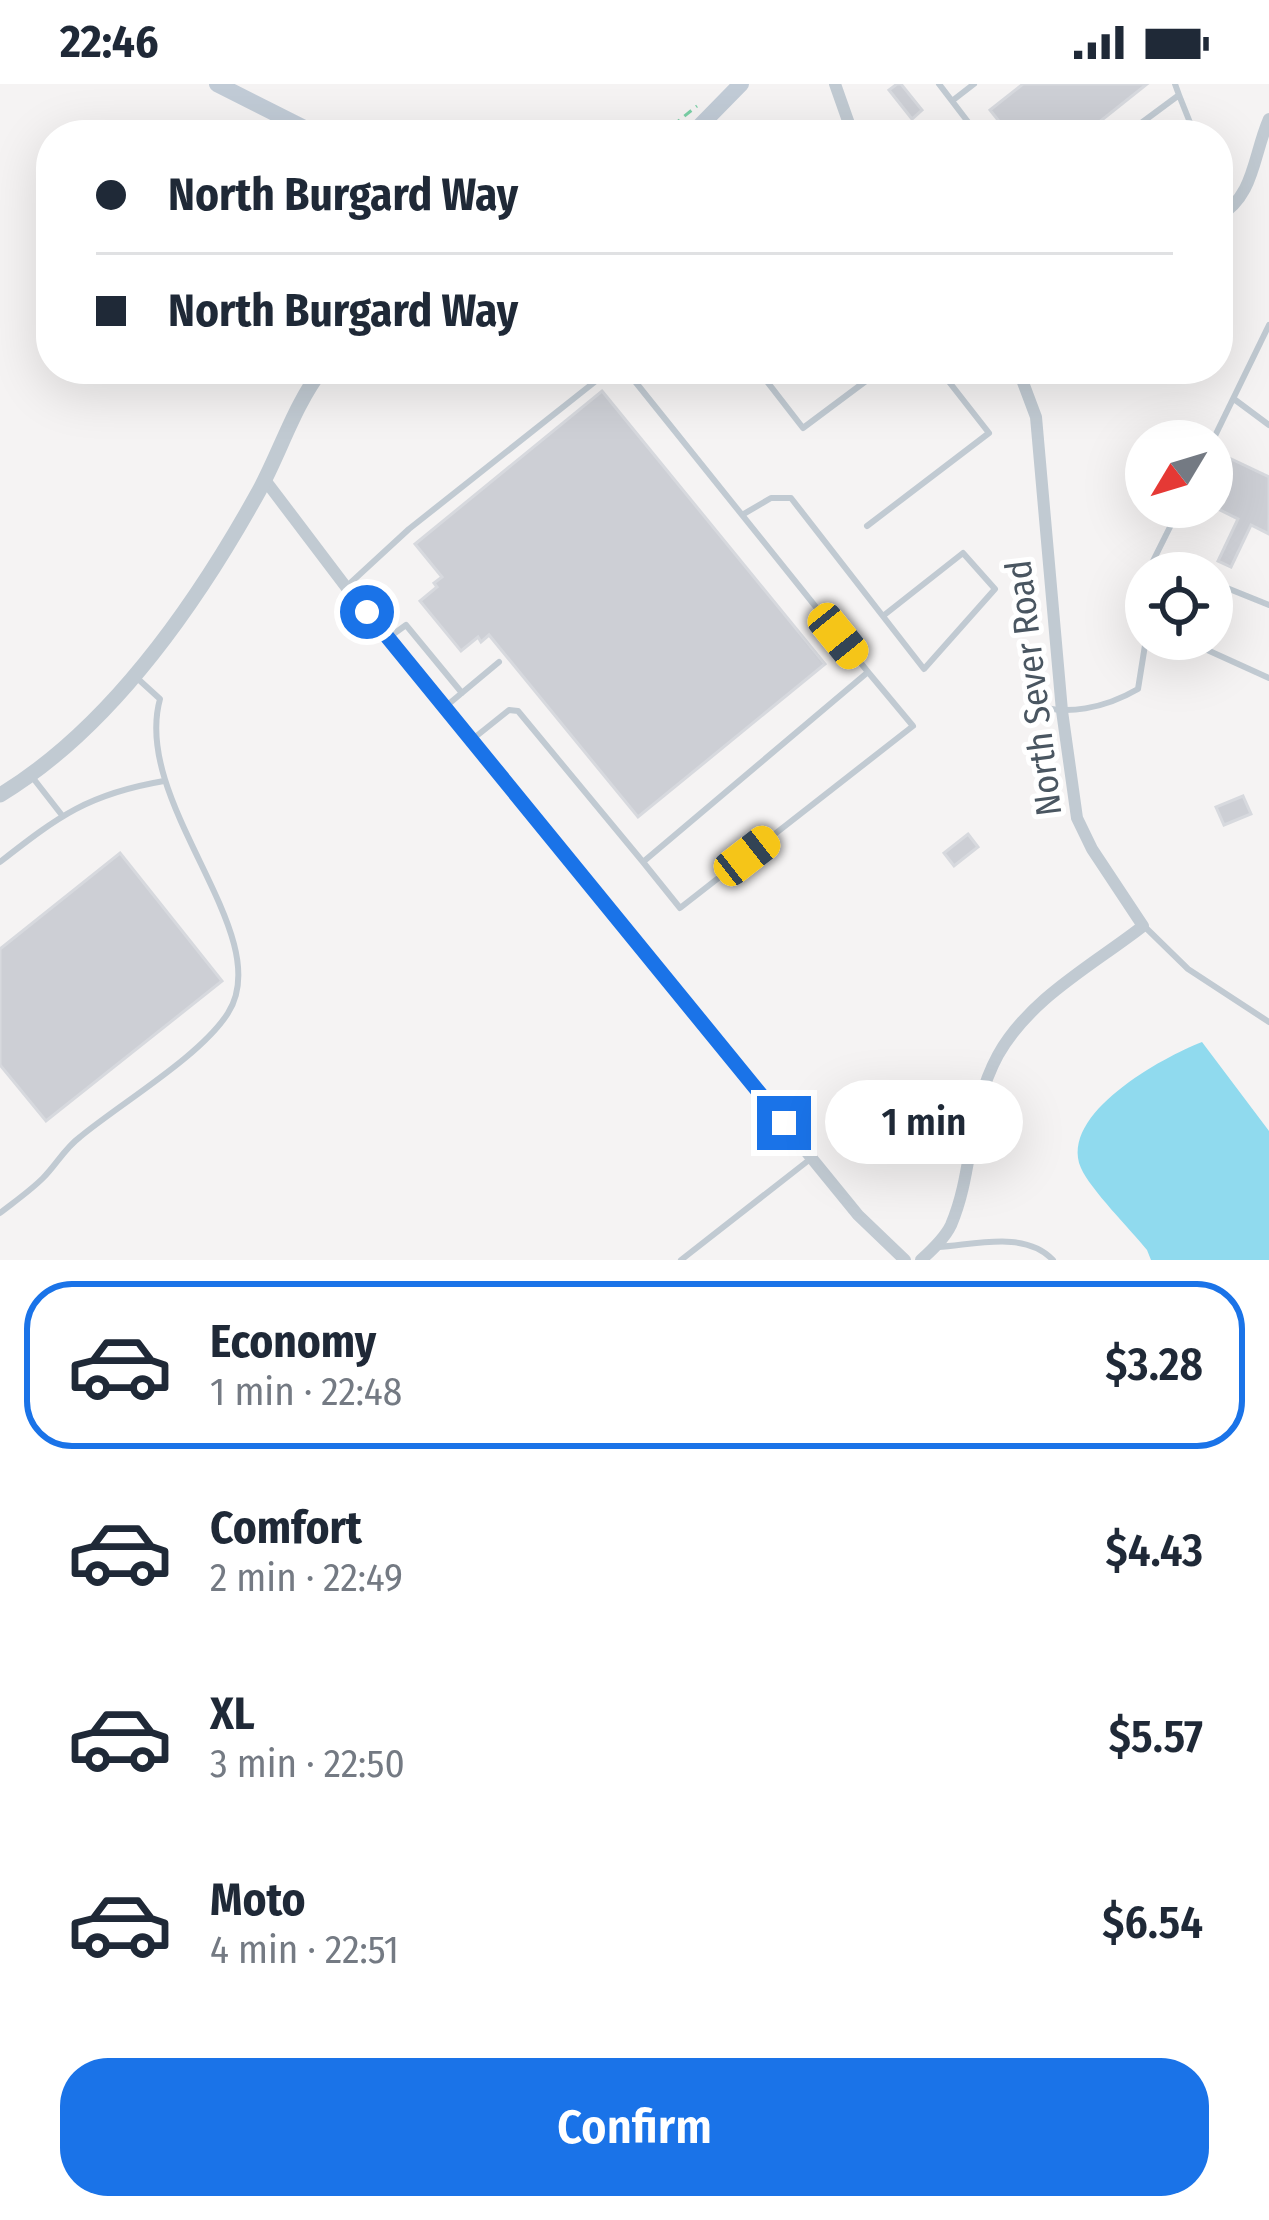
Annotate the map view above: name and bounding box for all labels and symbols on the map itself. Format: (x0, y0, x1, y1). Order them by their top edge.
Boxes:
north arrow (1125, 420, 1233, 528)
street label: North Sever Road (996, 558, 1072, 818)
route start (340, 585, 394, 639)
car (801, 597, 875, 675)
car (708, 820, 786, 892)
callout: 1 min (826, 1081, 1024, 1165)
route end (757, 1096, 811, 1150)

